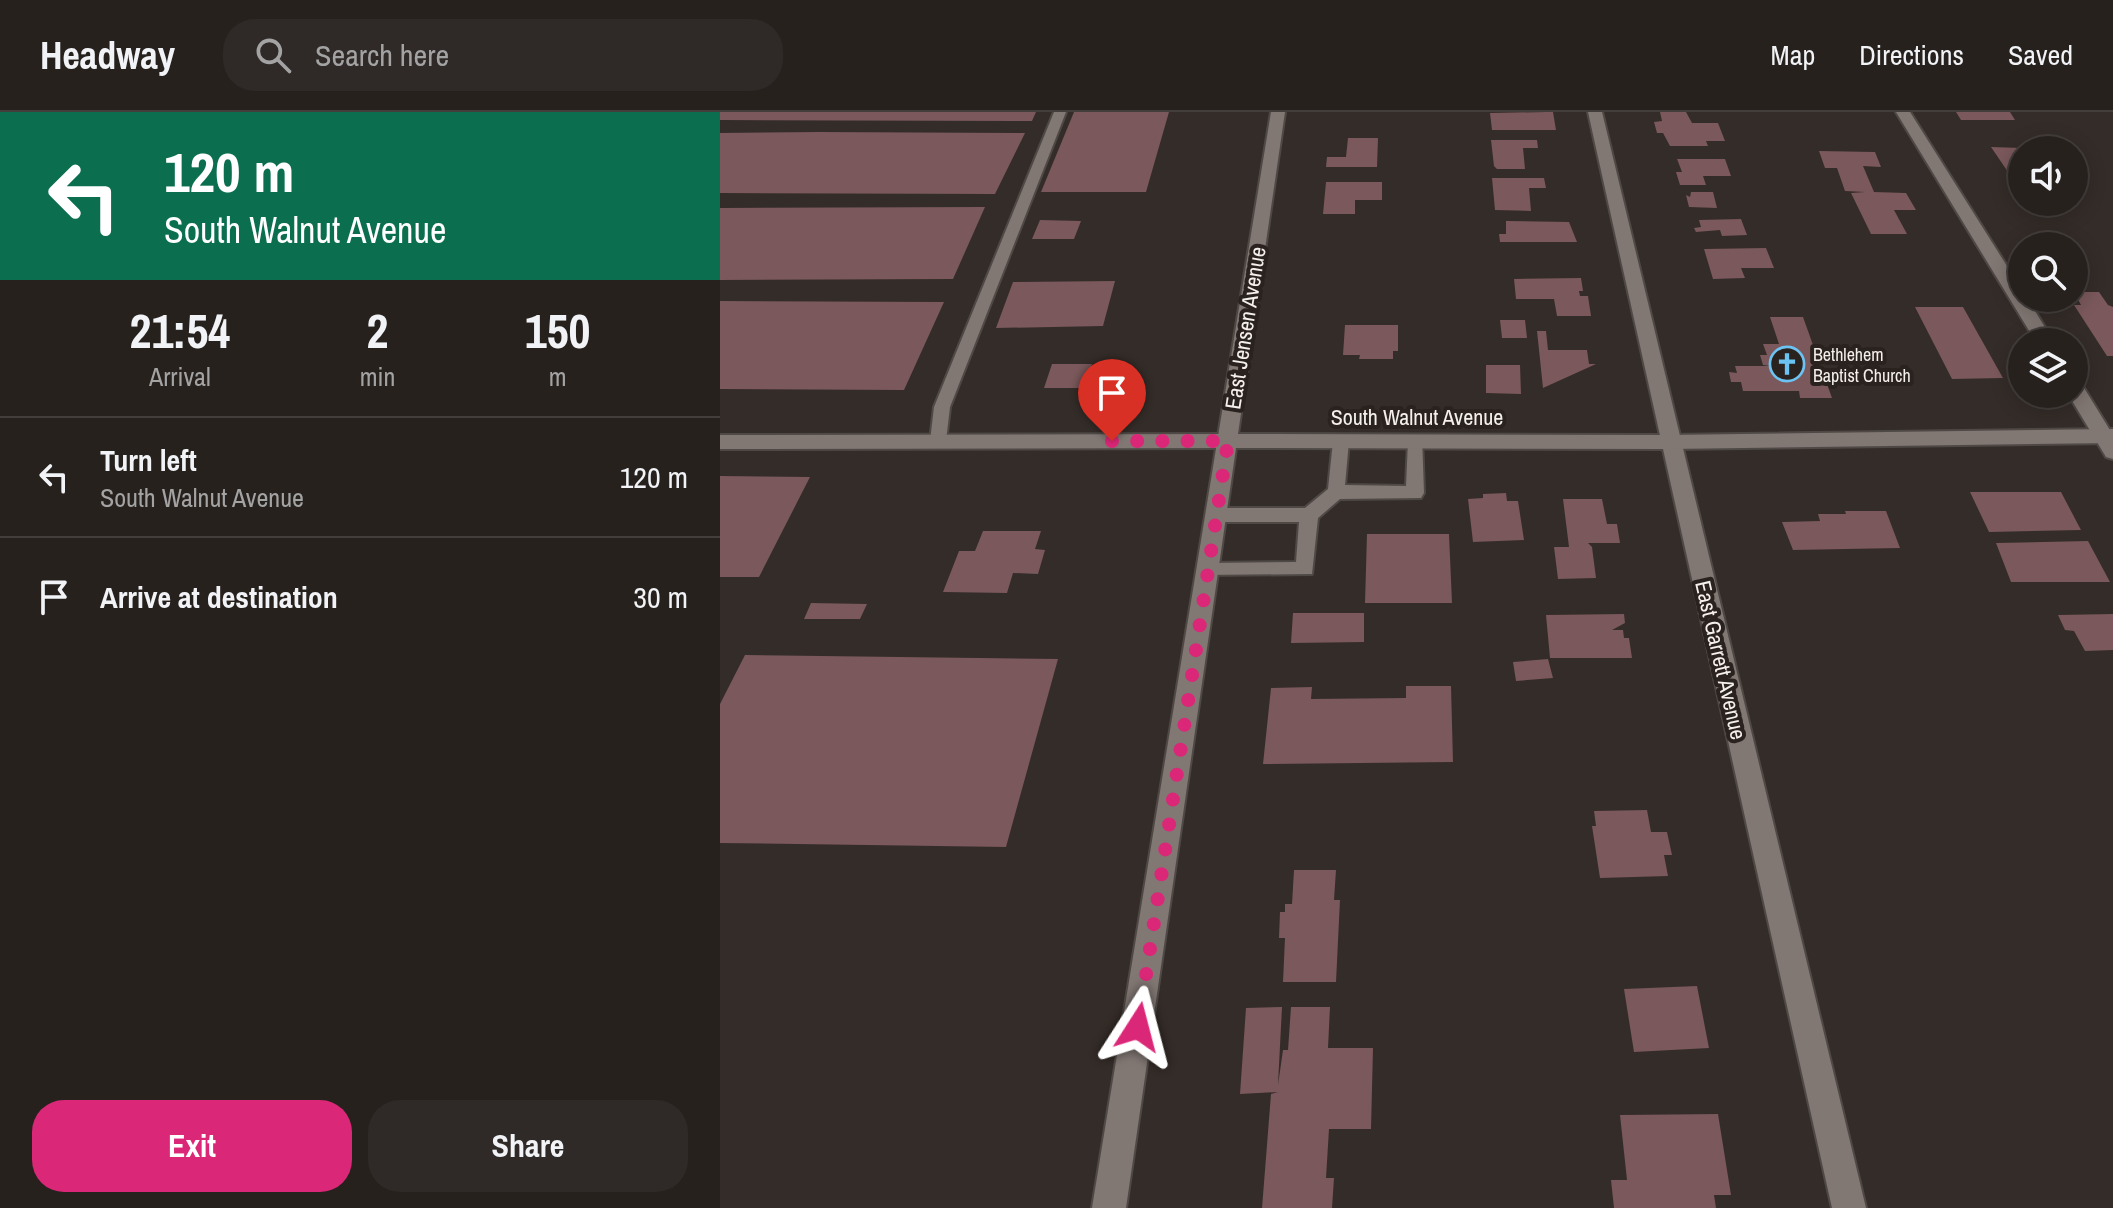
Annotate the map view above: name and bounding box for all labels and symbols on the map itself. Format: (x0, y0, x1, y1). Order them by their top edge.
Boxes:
street label: East Jensen Avenue (1217, 245, 1273, 411)
place label: Bethlehem Baptist Church (1813, 342, 1911, 388)
church icon: Bethlehem Baptist Church (1768, 345, 1806, 383)
pin (1078, 359, 1146, 441)
street label: South Walnut Avenue (1331, 402, 1503, 432)
street label: East Garrett Avenue (1688, 578, 1754, 742)
position arrow (1096, 985, 1180, 1069)

